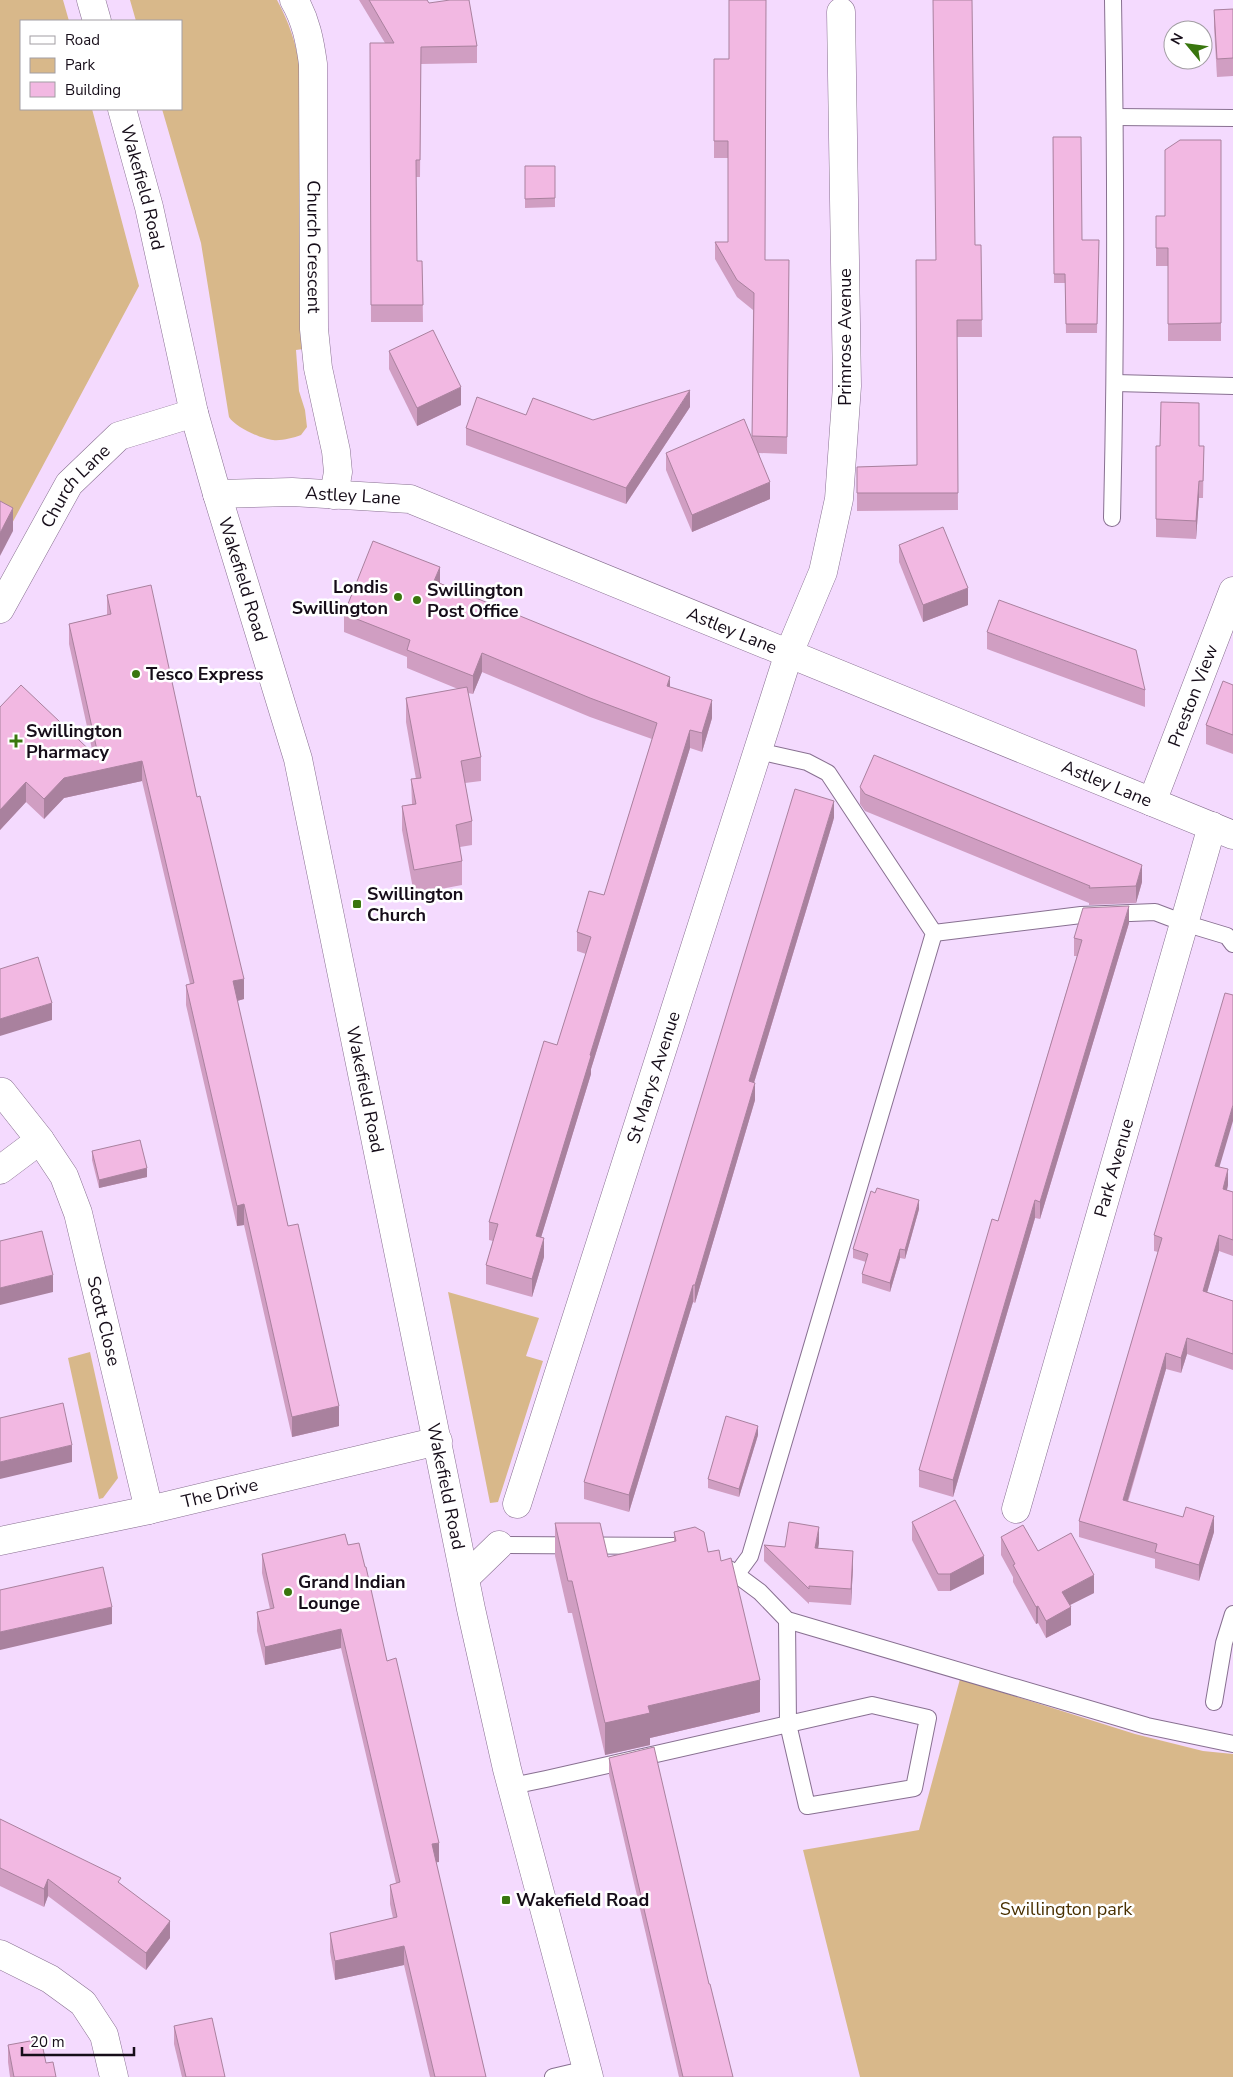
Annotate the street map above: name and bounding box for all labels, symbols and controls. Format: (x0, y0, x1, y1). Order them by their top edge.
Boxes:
legend (20, 20, 182, 110)
north arrow (1163, 20, 1213, 70)
text: Road (65, 30, 100, 50)
text: N (1166, 30, 1188, 48)
text: Park (65, 55, 95, 75)
text: Building (65, 80, 121, 100)
street label: Wakefield Road (115, 122, 170, 252)
street label: Church Crescent (301, 180, 326, 314)
street label: Primrose Avenue (833, 268, 857, 406)
street label: Church Lane (35, 439, 115, 532)
street label: Astley Lane (304, 481, 401, 510)
street label: Wakefield Road (213, 514, 273, 644)
place label: Londis Swillington (292, 575, 388, 620)
place label: Swillington Post Office (427, 578, 523, 623)
marker: Londis Swillington (392, 591, 404, 603)
marker: Swillington Post Office (411, 594, 423, 606)
street label: Astley Lane (683, 601, 781, 660)
street label: Preston View (1162, 641, 1223, 750)
place label: Tesco Express (146, 662, 264, 686)
marker: Tesco Express (130, 668, 142, 680)
place label: Swillington Pharmacy (26, 719, 122, 764)
marker: Swillington Pharmacy (10, 735, 22, 747)
street label: Astley Lane (1058, 754, 1156, 813)
place label: Swillington Church (367, 882, 463, 927)
marker: Swillington Church (351, 898, 363, 910)
street label: St Marys Avenue (621, 1008, 686, 1146)
street label: Wakefield Road (341, 1024, 390, 1155)
street label: Park Avenue (1088, 1115, 1140, 1220)
street label: Scott Close (81, 1273, 126, 1368)
street label: Wakefield Road (421, 1421, 471, 1552)
street label: The Drive (179, 1472, 261, 1514)
place label: Grand Indian Lounge (298, 1570, 406, 1615)
marker: Grand Indian Lounge (282, 1586, 294, 1598)
place label: Wakefield Road (516, 1888, 649, 1912)
marker: Wakefield Road (500, 1894, 512, 1906)
park label: Swillington park (1000, 1897, 1133, 1921)
scale bar (22, 2024, 135, 2056)
text: 20 m (30, 2032, 65, 2052)

